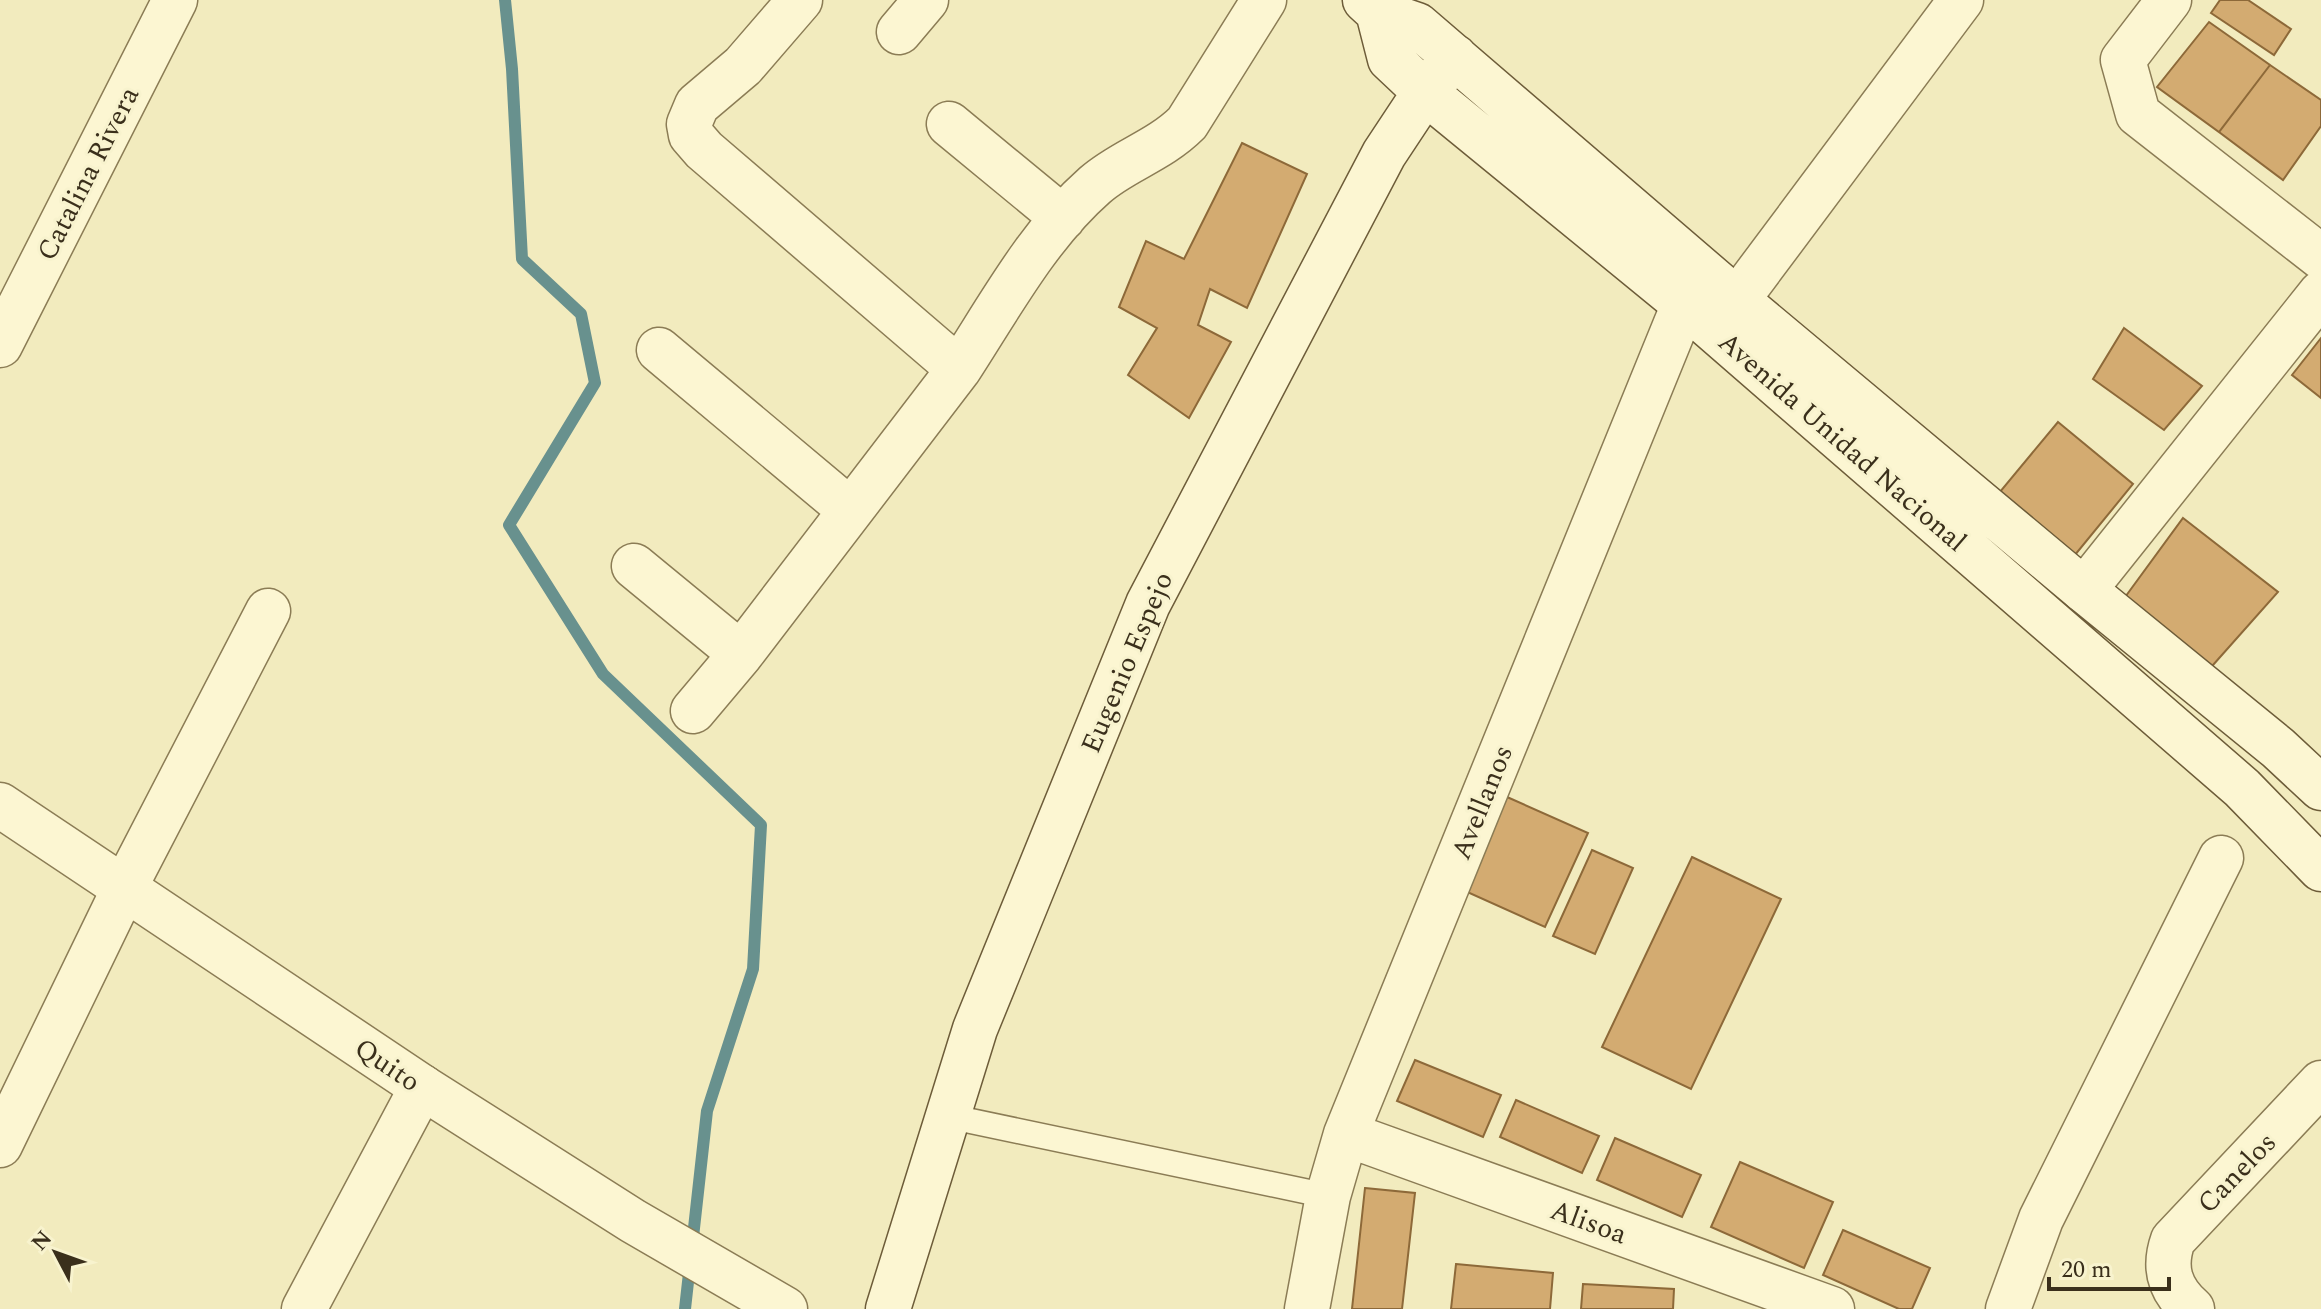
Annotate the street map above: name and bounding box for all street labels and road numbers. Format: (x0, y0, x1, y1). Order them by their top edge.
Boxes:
street label: Catalina Rivera (26, 79, 151, 268)
street label: Avenida Unidad Nacional (1708, 322, 1976, 563)
street label: Eugenio Espejo (1070, 565, 1185, 760)
street label: Avellanos (1440, 739, 1525, 867)
street label: Quito (345, 1027, 429, 1103)
street label: Canelos (2187, 1122, 2287, 1224)
street label: Alisoa (1544, 1189, 1633, 1256)

